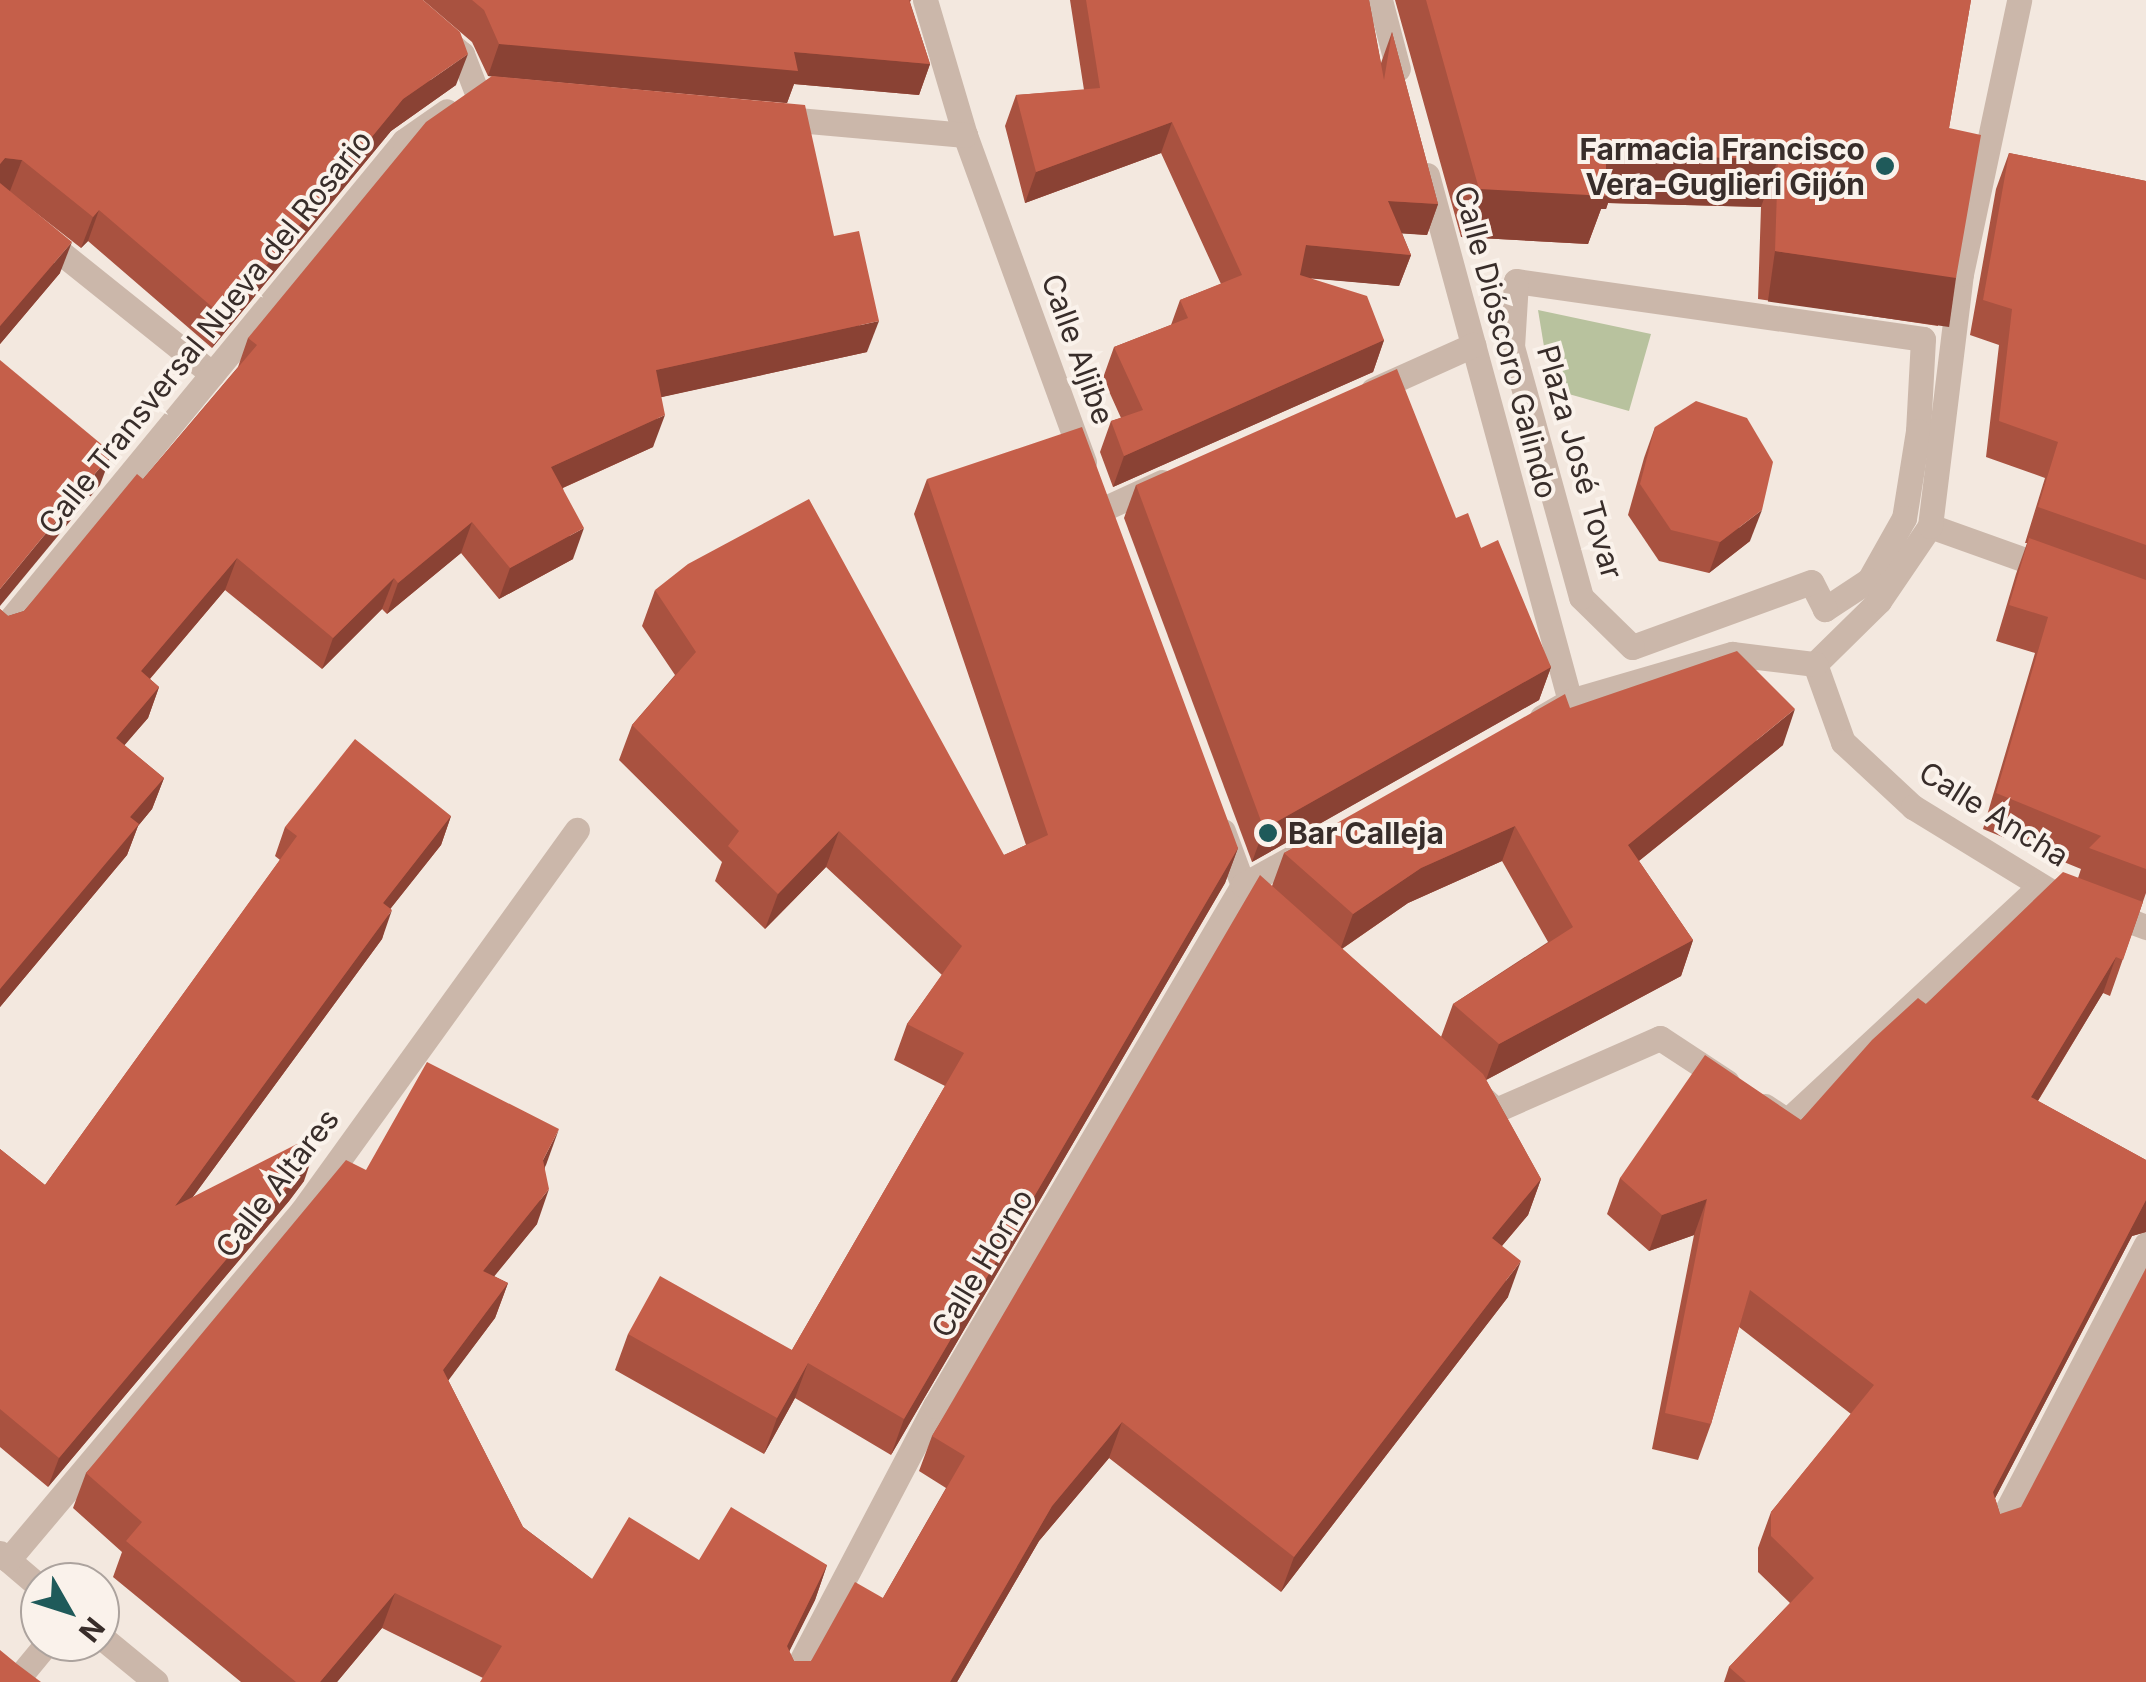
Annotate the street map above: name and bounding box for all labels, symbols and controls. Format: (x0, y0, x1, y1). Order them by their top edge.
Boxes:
street label: Calle Transversal Nueva del Rosario (31, 123, 379, 541)
place label: Farmacia Francisco Vera-Guglieri Gijón (1579, 131, 1865, 202)
marker: Farmacia Francisco Vera-Guglieri Gijón (1874, 155, 1896, 177)
street label: Calle Dióscoro Galindo (1447, 182, 1565, 502)
street label: Calle Aljibe (1034, 269, 1122, 429)
street label: Plaza José Tovar (1529, 341, 1631, 583)
street label: Calle Ancha (1913, 754, 2075, 874)
place label: Bar Calleja (1288, 815, 1444, 851)
marker: Bar Calleja (1257, 822, 1279, 844)
street label: Calle Altares (208, 1102, 346, 1264)
street label: Calle Horno (924, 1182, 1040, 1344)
north arrow (20, 1562, 120, 1662)
text: N (72, 1611, 112, 1649)

